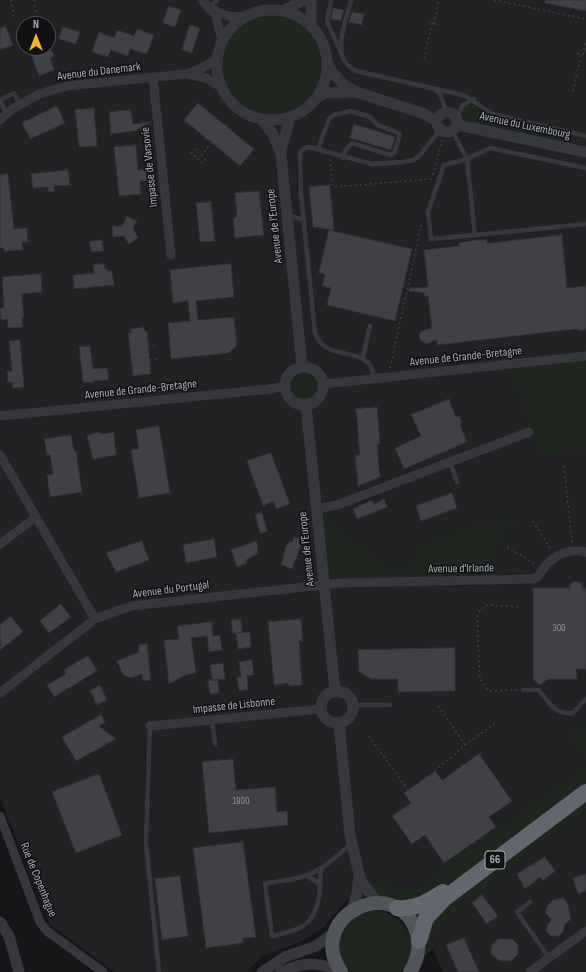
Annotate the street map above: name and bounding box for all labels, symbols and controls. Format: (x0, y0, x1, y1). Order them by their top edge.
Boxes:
north arrow (16, 16, 56, 56)
text: N (33, 18, 39, 31)
street label: Avenue du Danemark (56, 60, 142, 84)
street label: Avenue du Luxembourg (478, 109, 572, 143)
street label: Impasse de Varsovie (139, 126, 161, 208)
street label: Avenue de l'Europe (264, 188, 286, 264)
street label: Avenue de Grande-Bretagne (409, 344, 523, 370)
street label: Avenue de Grande-Bretagne (84, 377, 198, 403)
street label: Avenue de l'Europe (296, 511, 318, 587)
street label: Avenue d'Irlande (428, 561, 494, 577)
street label: Avenue du Portugal (132, 578, 210, 602)
house number: 300 (552, 622, 566, 634)
street label: Impasse de Lisbonne (192, 695, 276, 717)
house number: 1900 (233, 795, 249, 807)
street label: Rue de Copenhague (17, 841, 59, 919)
road number: 66 (485, 851, 505, 869)

